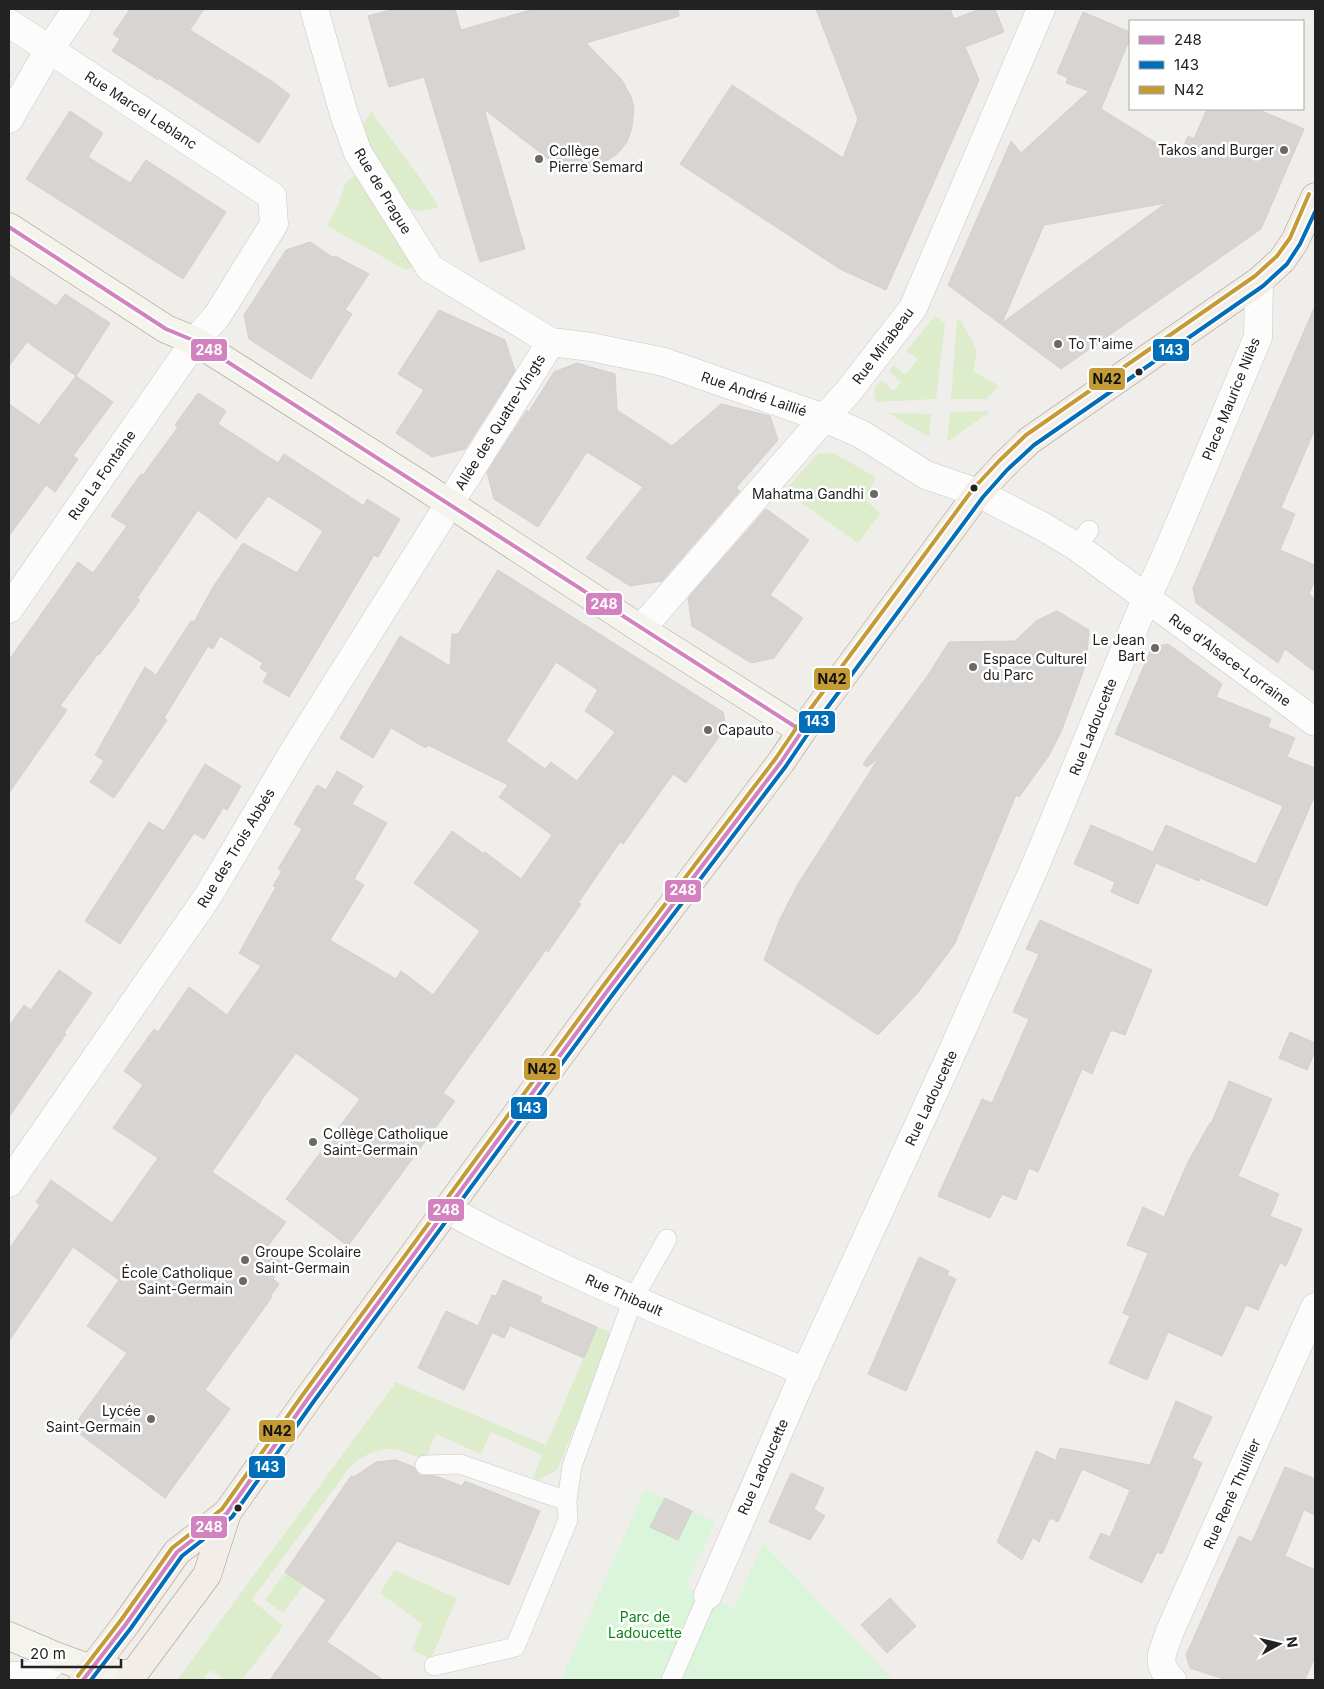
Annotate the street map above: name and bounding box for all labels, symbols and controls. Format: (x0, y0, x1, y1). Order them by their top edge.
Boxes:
legend (1129, 20, 1304, 110)
text: 248 (1174, 30, 1202, 49)
text: 143 (1174, 55, 1199, 74)
street label: Rue Marcel Leblanc (82, 67, 201, 152)
text: N42 (1174, 80, 1204, 99)
place label: Takos and Burger (1158, 141, 1274, 158)
place label: Collège Pierre Semard (549, 142, 643, 175)
marker: Takos and Burger (1278, 144, 1290, 156)
street label: Rue de Prague (351, 145, 416, 237)
marker: Collège Pierre Semard (533, 153, 545, 165)
street label: Rue Mirabeau (848, 304, 917, 387)
place label: To T'aime (1068, 335, 1133, 352)
street label: Place Maurice Nilès (1198, 335, 1263, 463)
line badge: 248 (190, 338, 228, 362)
marker: To T'aime (1052, 338, 1064, 350)
line badge: 143 (1152, 338, 1190, 362)
text: 248 (195, 341, 223, 358)
text: 143 (1159, 341, 1183, 358)
street label: Allée des Quatre-Vingts (451, 351, 548, 493)
street label: Rue André Laillié (699, 367, 809, 420)
line badge: N42 (1088, 367, 1126, 391)
unlabelled marker (1134, 367, 1144, 377)
text: N42 (1093, 370, 1122, 387)
street label: Rue La Fontaine (64, 426, 139, 523)
unlabelled marker (969, 483, 979, 493)
place label: Mahatma Gandhi (752, 485, 864, 502)
marker: Mahatma Gandhi (868, 488, 880, 500)
line badge: 248 (585, 592, 623, 616)
text: 248 (590, 595, 618, 612)
street label: Rue d'Alsace-Lorraine (1166, 610, 1295, 710)
place label: Le Jean Bart (1093, 631, 1145, 664)
marker: Le Jean Bart (1149, 642, 1161, 654)
place label: Espace Culturel du Parc (983, 650, 1087, 683)
marker: Espace Culturel du Parc (967, 661, 979, 673)
line badge: N42 (813, 667, 851, 691)
text: N42 (818, 670, 847, 687)
street label: Rue Ladoucette (1065, 676, 1120, 778)
line badge: 143 (798, 710, 836, 734)
text: 143 (805, 712, 829, 729)
place label: Capauto (718, 721, 774, 738)
marker: Capauto (702, 724, 714, 736)
street label: Rue des Trois Abbés (193, 785, 278, 910)
line badge: 248 (664, 879, 702, 903)
text: 248 (669, 881, 697, 898)
street label: Rue Ladoucette (901, 1047, 960, 1148)
line badge: N42 (523, 1057, 561, 1081)
text: N42 (528, 1060, 557, 1077)
line badge: 143 (510, 1096, 548, 1120)
text: 143 (517, 1099, 541, 1116)
place label: Collège Catholique Saint-Germain (323, 1125, 448, 1158)
marker: Collège Catholique Saint-Germain (307, 1136, 319, 1148)
line badge: 248 (427, 1198, 465, 1222)
text: 248 (432, 1201, 460, 1218)
place label: Groupe Scolaire Saint-Germain (255, 1243, 361, 1276)
marker: Groupe Scolaire Saint-Germain (239, 1254, 251, 1266)
place label: École Catholique Saint-Germain (122, 1264, 233, 1297)
street label: Rue Thibault (583, 1270, 666, 1319)
marker: École Catholique Saint-Germain (237, 1275, 249, 1287)
place label: Lycée Saint-Germain (46, 1402, 141, 1435)
marker: Lycée Saint-Germain (145, 1413, 157, 1425)
street label: Rue Ladoucette (734, 1416, 791, 1517)
line badge: N42 (258, 1419, 296, 1443)
text: N42 (263, 1422, 292, 1439)
street label: Rue René Thuillier (1200, 1436, 1264, 1552)
line badge: 143 (248, 1455, 286, 1479)
text: 143 (255, 1458, 279, 1475)
unlabelled marker (233, 1503, 243, 1513)
line badge: 248 (190, 1515, 228, 1539)
text: 248 (195, 1518, 223, 1535)
park label: Parc de Ladoucette (608, 1608, 682, 1641)
north arrow (1254, 1619, 1304, 1669)
scale bar (22, 1636, 121, 1668)
text: N (1283, 1636, 1302, 1649)
text: 20 m (30, 1644, 66, 1663)

